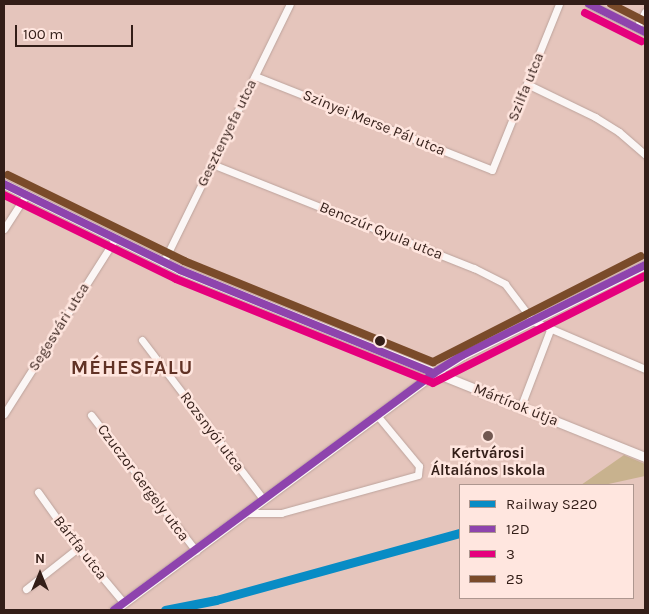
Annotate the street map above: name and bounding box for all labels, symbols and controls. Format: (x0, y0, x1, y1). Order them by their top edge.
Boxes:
scale bar (18, 15, 135, 47)
text: 100 m (23, 25, 63, 43)
street label: Szilfa utca (504, 50, 548, 124)
street label: Gesztenyefa utca (193, 76, 261, 190)
street label: Szinyei Merse Pál utca (300, 86, 448, 160)
street label: Benczúr Gyula utca (317, 198, 445, 264)
street label: Segesvári utca (25, 279, 93, 375)
unlabelled marker (375, 336, 385, 346)
district label: MÉHESFALU (70, 355, 194, 379)
street label: Mártírok útja (471, 380, 561, 430)
street label: Rozsnyói utca (176, 389, 248, 475)
street label: Czuczor Gergely utca (93, 421, 193, 545)
marker: Kertvárosi Általános Iskola (482, 430, 494, 442)
place label: Kertvárosi Általános Iskola (431, 444, 545, 479)
legend (459, 484, 634, 599)
text: Railway S220 (506, 495, 597, 513)
street label: Bártfa utca (49, 512, 111, 584)
text: 12D (506, 520, 530, 538)
text: 3 (506, 545, 515, 563)
north arrow (15, 549, 65, 599)
text: N (35, 550, 45, 567)
text: 25 (506, 570, 523, 588)

